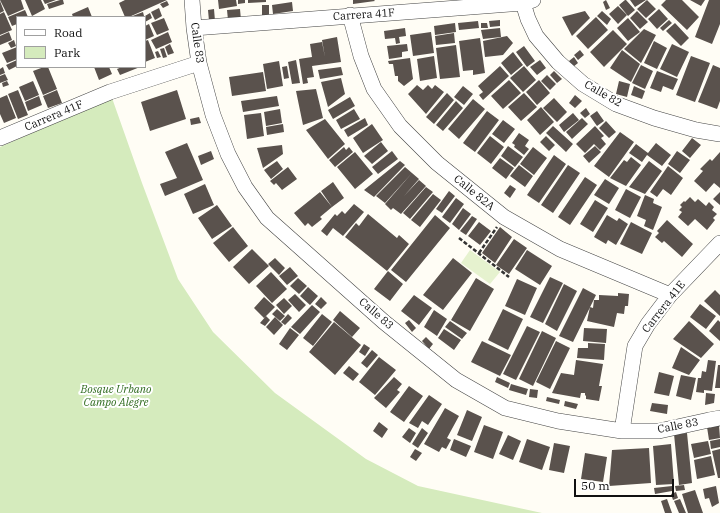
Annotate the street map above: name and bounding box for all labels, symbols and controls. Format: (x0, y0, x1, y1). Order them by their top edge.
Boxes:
street label: Carrera 41F (333, 6, 395, 24)
legend (16, 16, 146, 68)
street label: Calle 83 (188, 22, 206, 64)
text: Road (54, 25, 83, 40)
text: Park (54, 45, 80, 60)
street label: Calle 82 (582, 78, 624, 110)
street label: Carrera 41F (23, 98, 85, 134)
street label: Calle 82A (451, 173, 497, 213)
street label: Carrera 41E (640, 278, 688, 336)
street label: Calle 83 (356, 295, 396, 333)
park label: Bosque Urbano Campo Alegre (80, 383, 152, 409)
street label: Calle 83 (656, 416, 700, 436)
scale bar (576, 471, 676, 497)
text: 50 m (581, 478, 610, 493)

